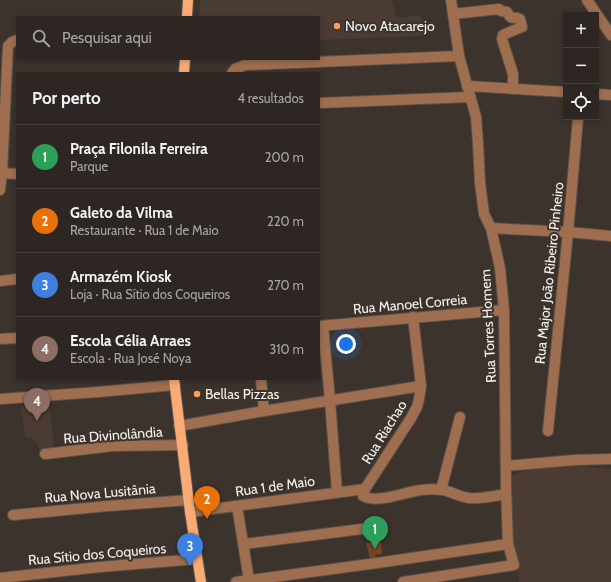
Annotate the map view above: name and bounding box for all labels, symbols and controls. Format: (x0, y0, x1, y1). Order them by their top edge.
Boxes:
map controls (563, 12, 599, 120)
button: + (563, 12, 599, 48)
search box (16, 16, 320, 60)
place label: Novo Atacarejo (345, 17, 435, 35)
marker: Novo Atacarejo (332, 21, 342, 31)
icon: search (30, 27, 52, 49)
text: Pesquisar aqui (62, 29, 152, 47)
button: − (563, 48, 599, 84)
button: locate (563, 84, 599, 120)
text: Por perto (32, 88, 101, 108)
text: 4 resultados (237, 90, 304, 106)
text: Praça Filonila Ferreira (70, 140, 208, 158)
text: 1 (43, 149, 47, 165)
text: 200 m (265, 149, 304, 165)
text: Parque (70, 158, 108, 174)
street label: Rua Major João Ribeiro Pinheiro (530, 181, 568, 365)
text: Galeto da Vilma (70, 204, 173, 222)
text: 2 (42, 213, 48, 229)
text: 220 m (267, 213, 304, 229)
text: Restaurante · Rua 1 de Maio (70, 222, 219, 238)
text: Armazém Kiosk (70, 268, 172, 286)
street label: Rua Torres Homem (476, 269, 500, 383)
text: 3 (41, 277, 49, 293)
text: 270 m (267, 277, 304, 293)
text: Loja · Rua Sítio dos Coqueiros (70, 286, 230, 302)
street label: Rua Manoel Correia (352, 290, 468, 318)
text: Escola Célia Arraes (70, 332, 191, 350)
your location (336, 334, 356, 354)
text: 4 (41, 341, 49, 357)
text: 310 m (269, 341, 304, 357)
text: Escola · Rua José Noya (70, 350, 191, 366)
place label: Bellas Pizzas (205, 385, 280, 403)
pin: 4 (24, 388, 50, 421)
marker: Bellas Pizzas (192, 389, 202, 399)
street label: Rua Riachao (357, 397, 411, 467)
street label: Rua Divinolândia (63, 423, 163, 447)
street label: Rua 1 de Maio (234, 471, 316, 500)
street label: Rua Nova Lusitânia (44, 479, 157, 507)
pin: 2 (194, 486, 220, 519)
pin: 1 (362, 516, 388, 549)
pin: 3 (177, 533, 203, 566)
street label: Rua Sítio dos Coqueiros (27, 539, 167, 569)

